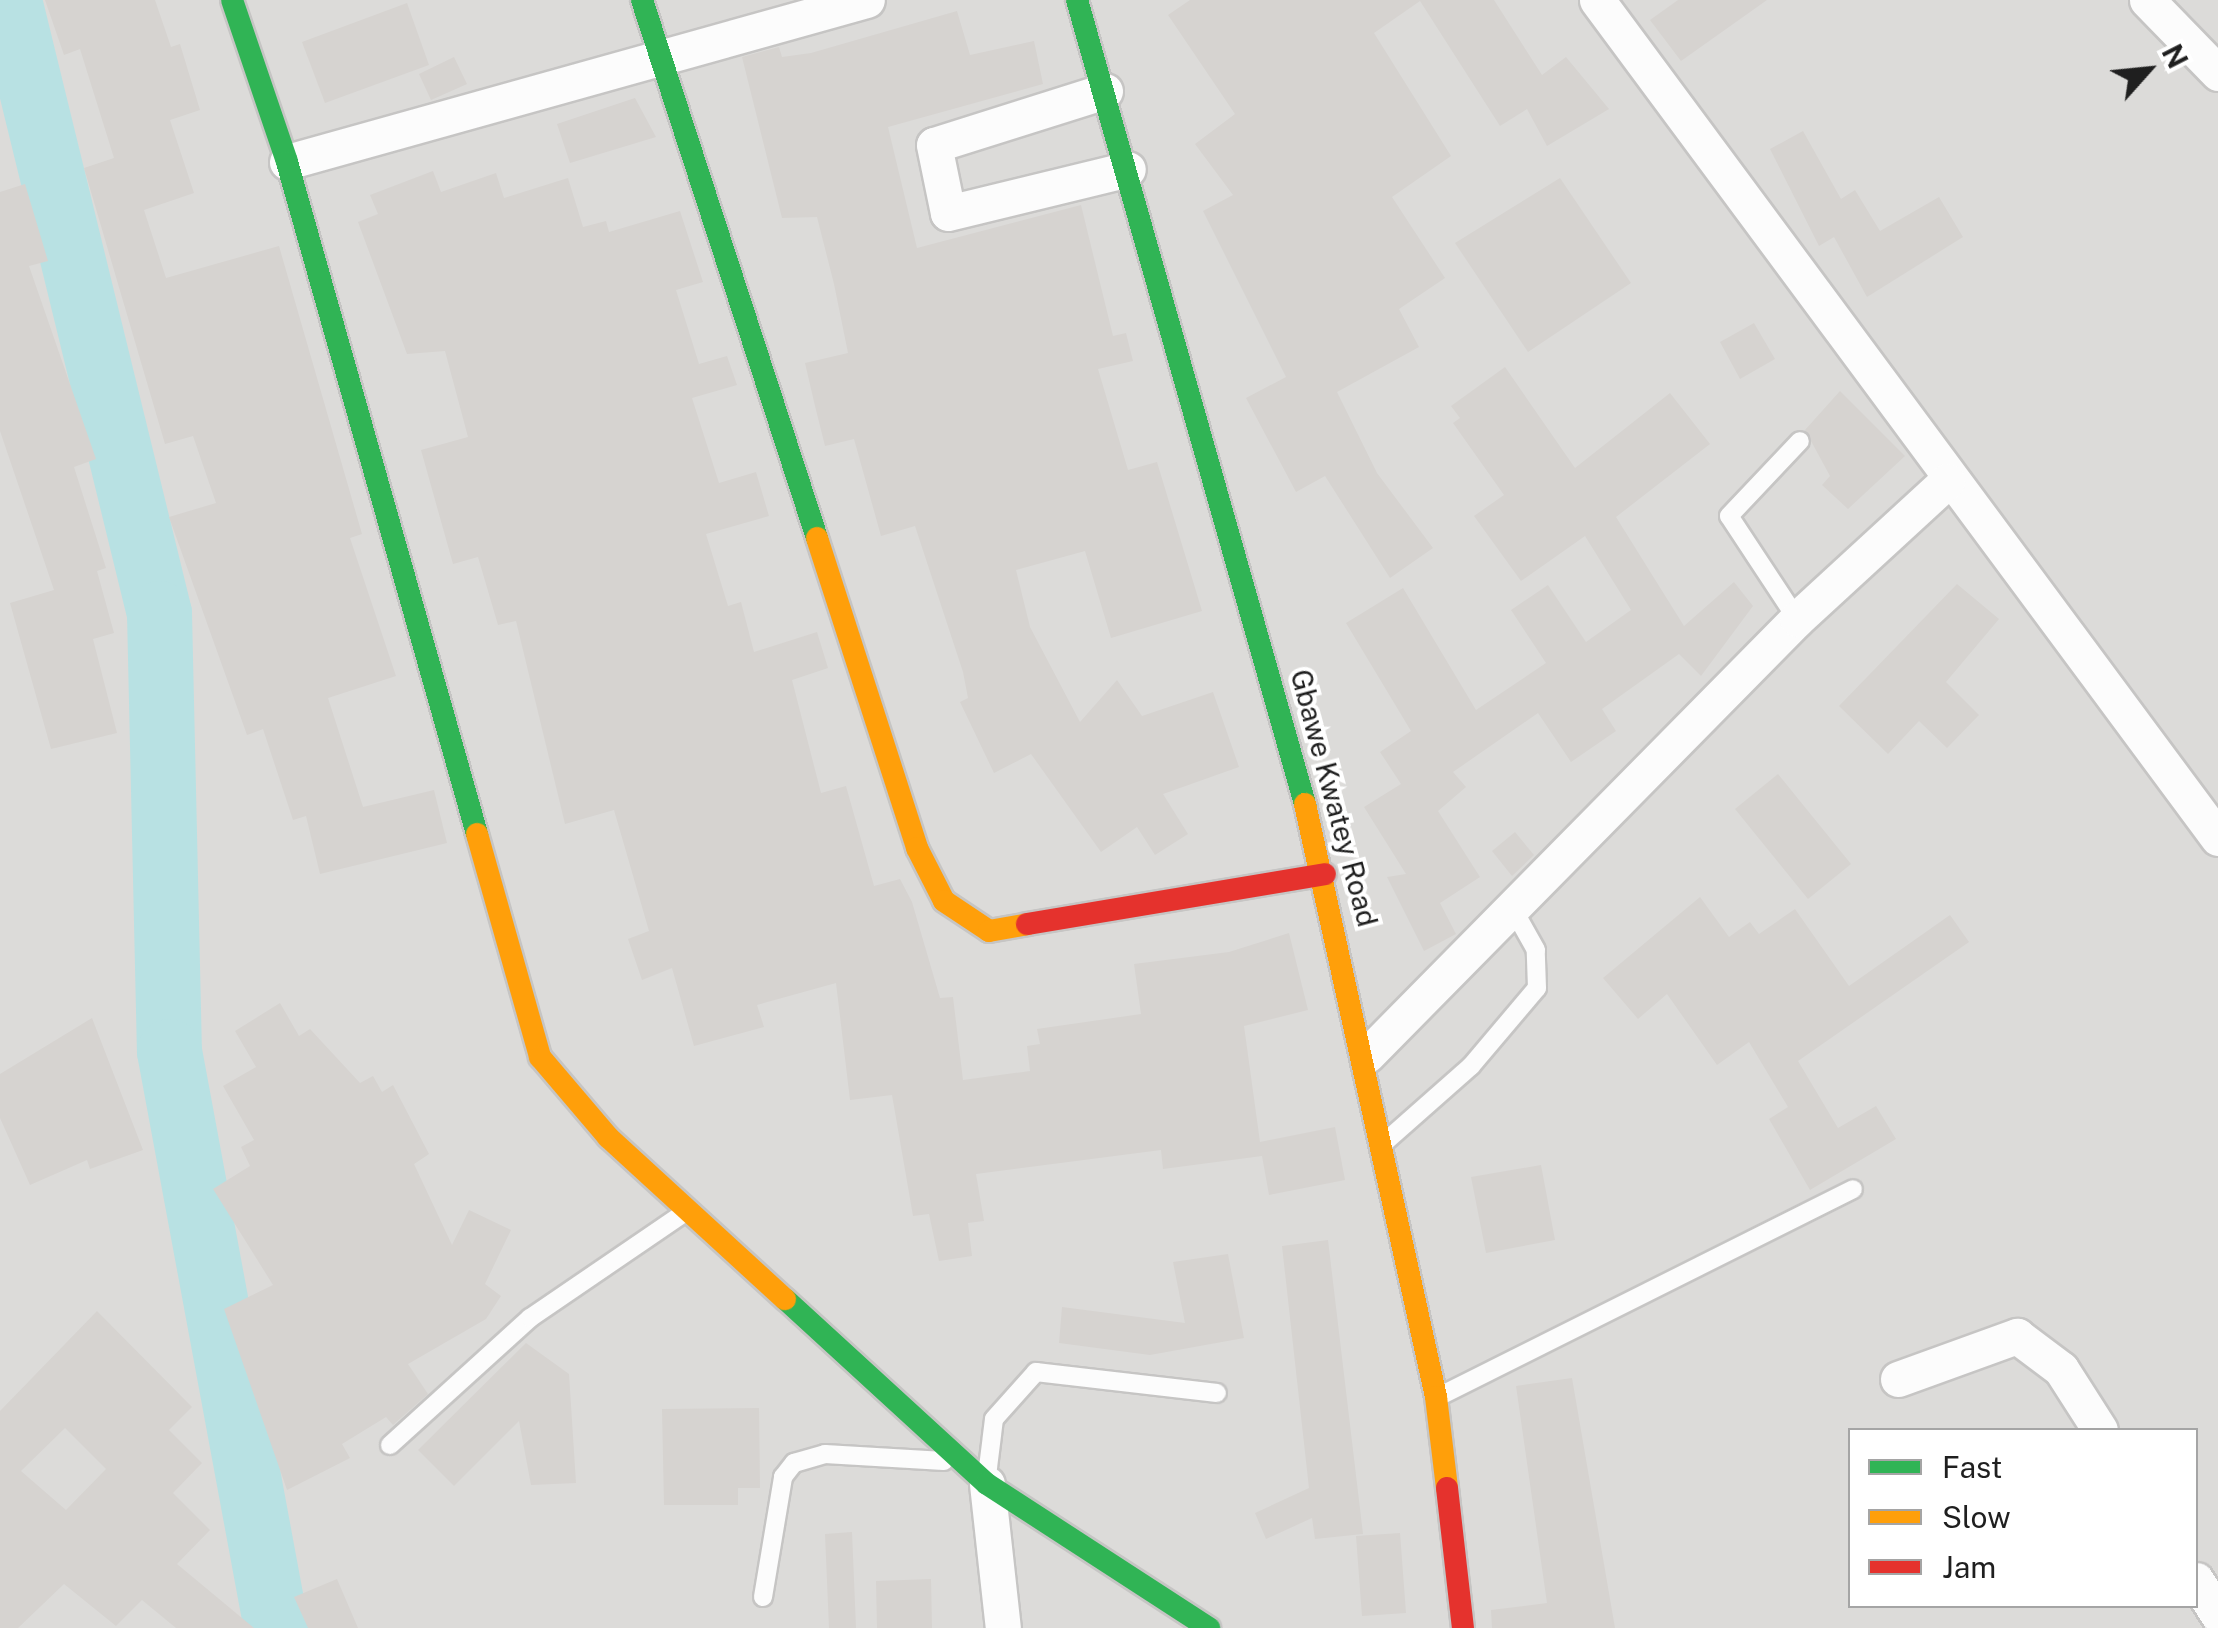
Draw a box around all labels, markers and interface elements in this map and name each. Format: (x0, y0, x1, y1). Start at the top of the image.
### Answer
north arrow (2098, 20, 2198, 120)
text: N (2156, 39, 2195, 73)
street label: Gbawe Kwatey Road (1283, 666, 1385, 930)
legend (1848, 1428, 2198, 1608)
text: Fast (1942, 1449, 2002, 1485)
text: Slow (1942, 1499, 2011, 1535)
text: Jam (1942, 1549, 1996, 1585)

